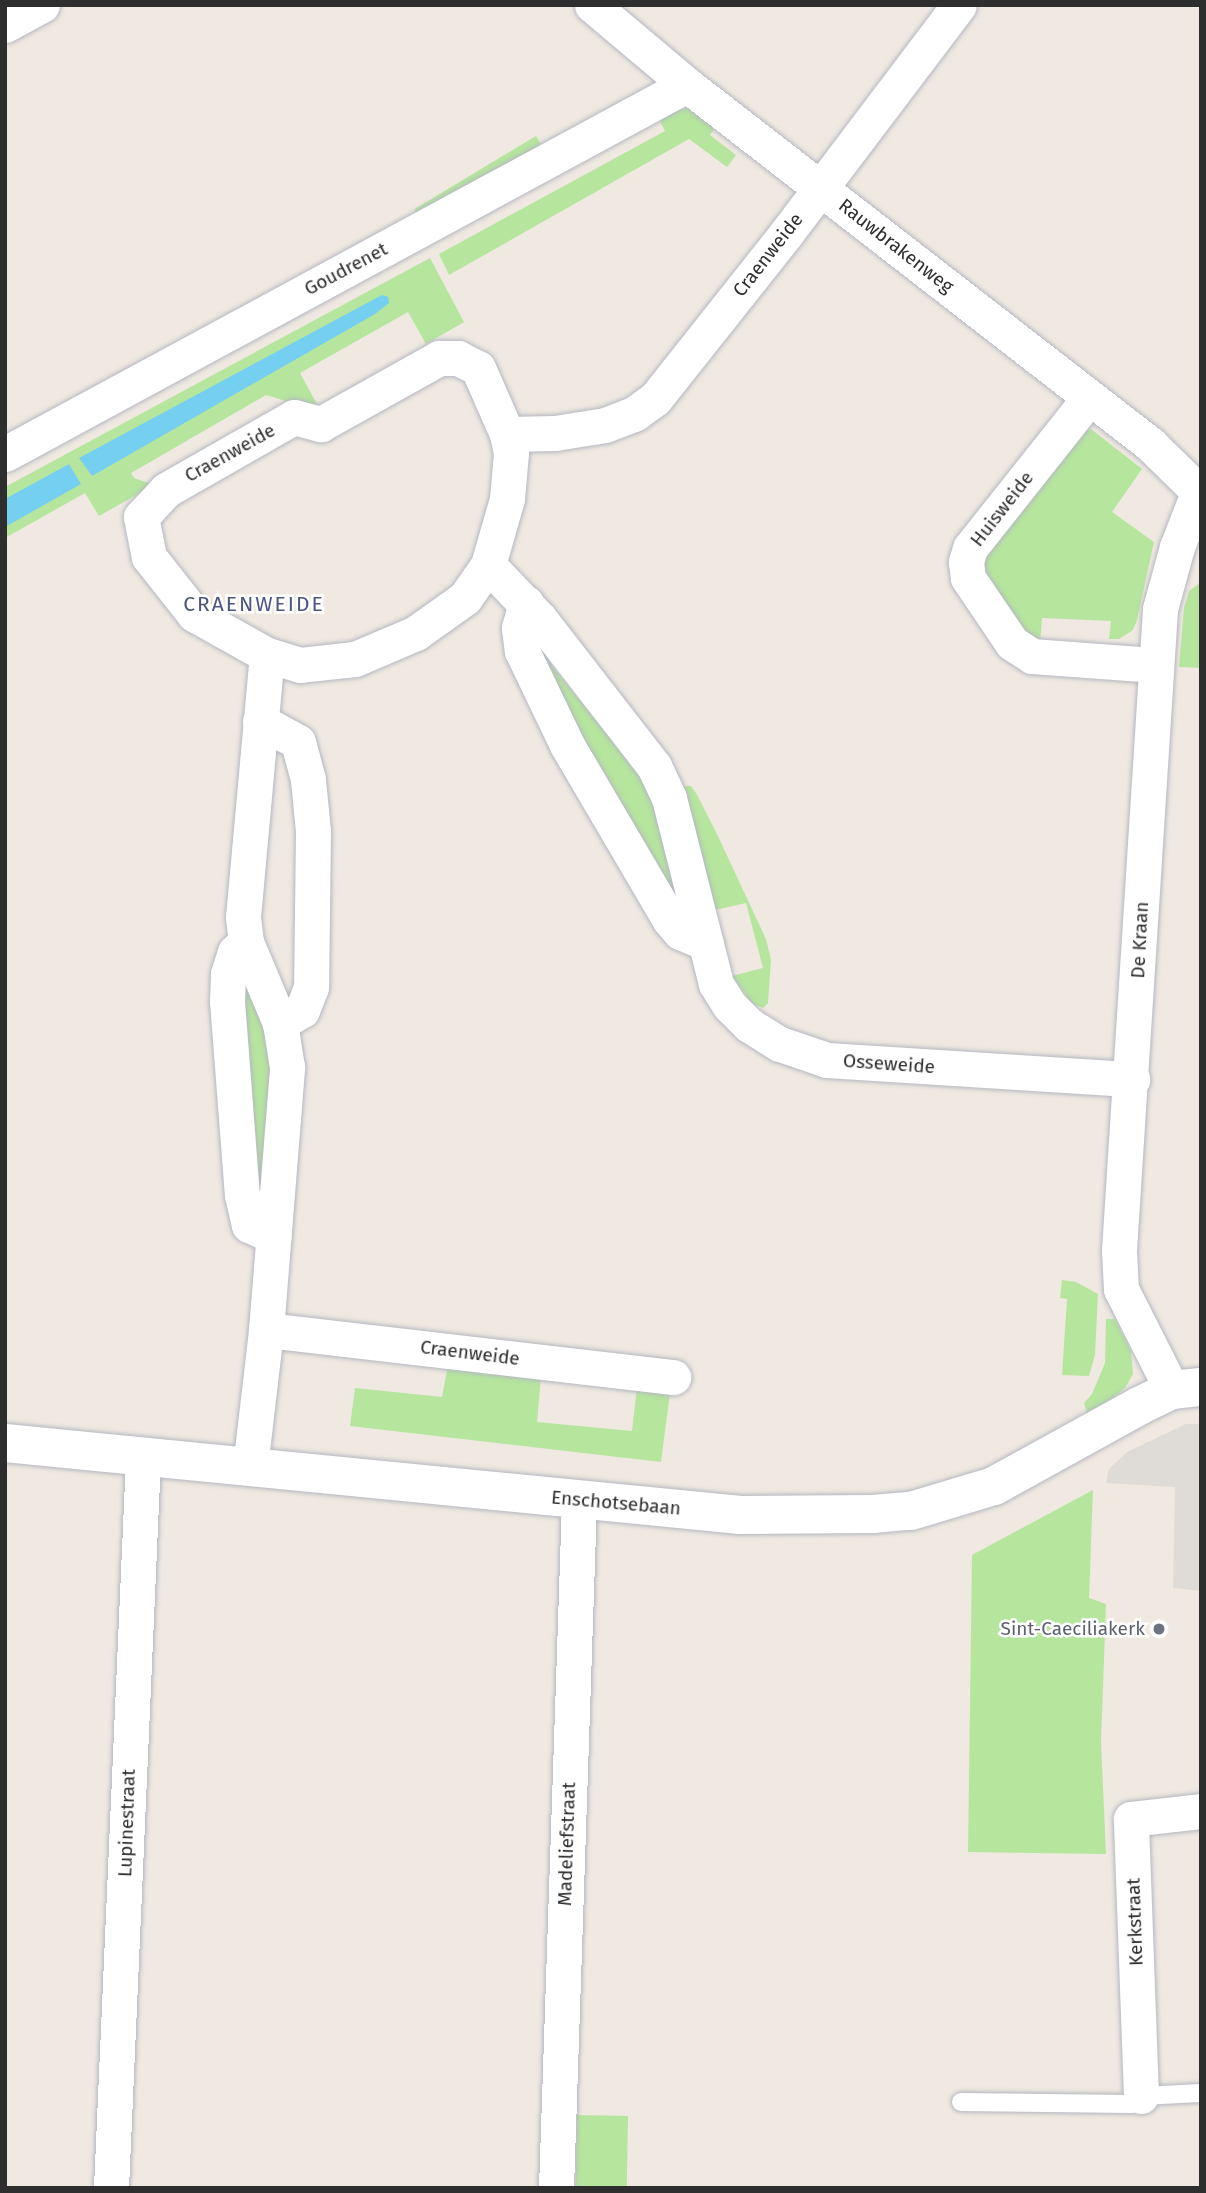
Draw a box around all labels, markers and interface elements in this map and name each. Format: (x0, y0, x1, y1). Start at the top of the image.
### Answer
street label: Rauwbrakenweg (834, 194, 958, 298)
street label: Craenweide (728, 209, 808, 301)
street label: Goudrenet (300, 238, 392, 300)
street label: Craenweide (181, 419, 279, 487)
street label: Huisweide (966, 467, 1038, 551)
district label: CRAENWEIDE (184, 591, 324, 617)
street label: De Kraan (1127, 901, 1153, 979)
street label: Osseweide (842, 1049, 936, 1079)
street label: Craenweide (419, 1336, 521, 1370)
street label: Enschotsebaan (550, 1486, 682, 1520)
place label: Sint-Caeciliakerk (1001, 1618, 1145, 1640)
marker: Sint-Caeciliakerk (1151, 1621, 1167, 1637)
street label: Lupinestraat (114, 1769, 140, 1877)
street label: Madeliefstraat (553, 1782, 581, 1906)
street label: Kerkstraat (1122, 1878, 1148, 1966)

